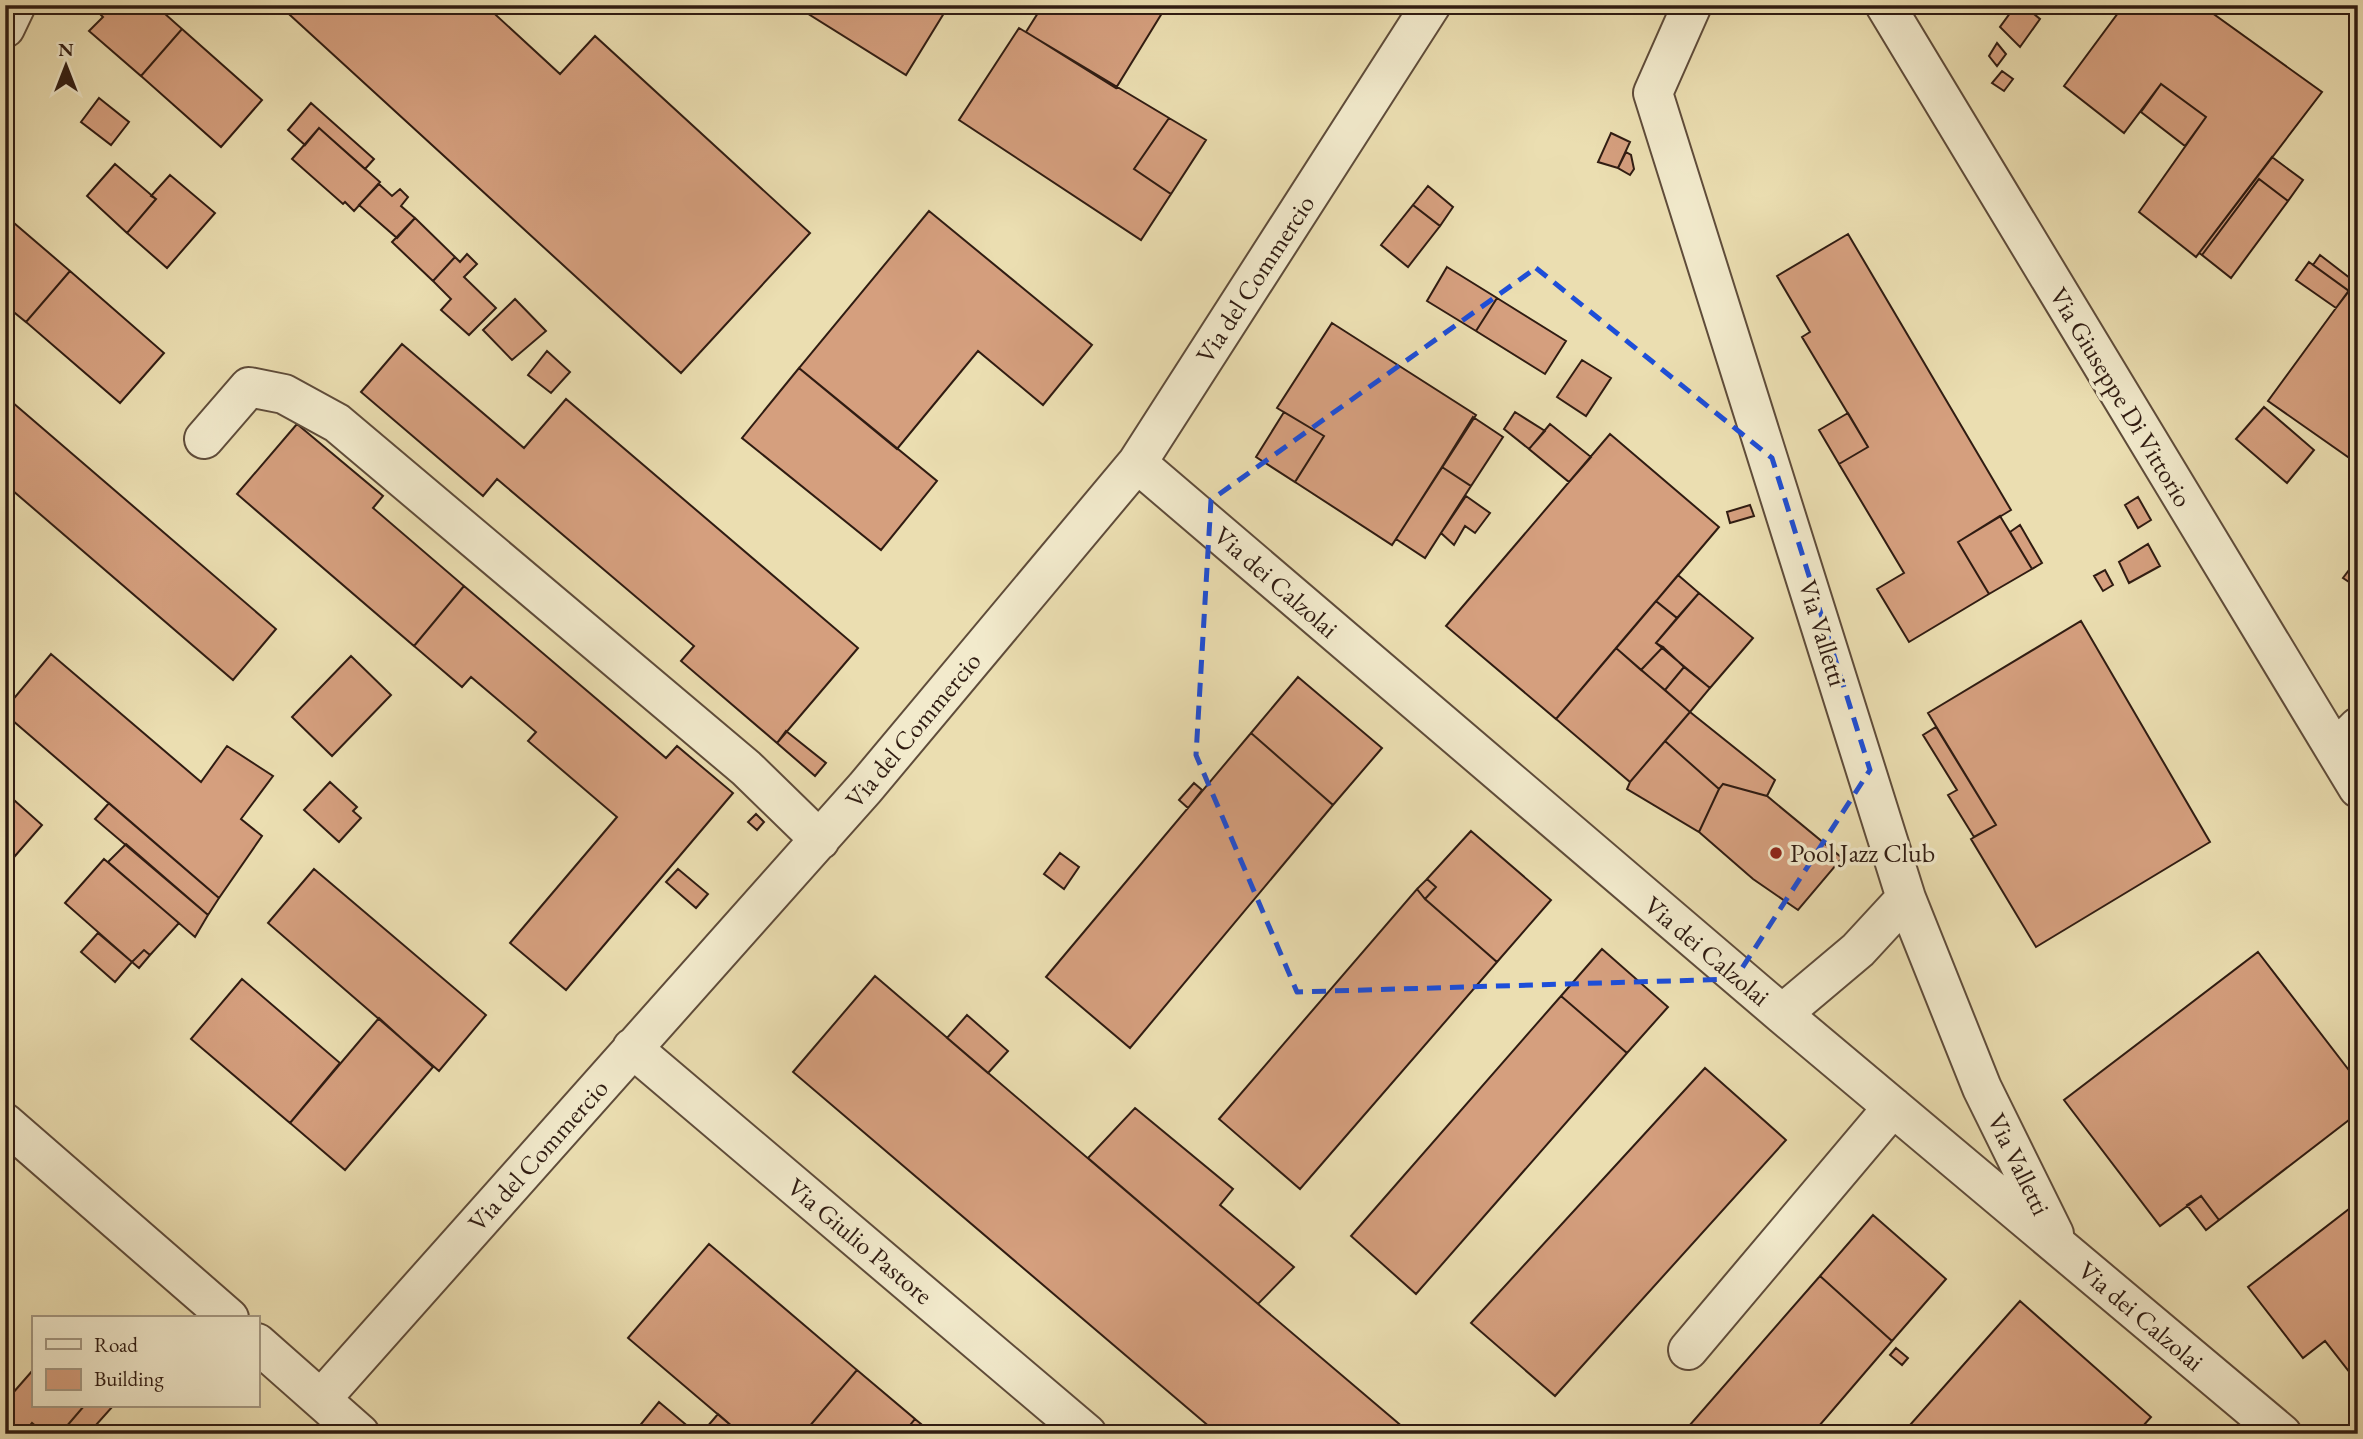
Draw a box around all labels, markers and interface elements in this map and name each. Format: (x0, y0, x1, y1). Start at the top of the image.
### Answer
north arrow (32, 32, 102, 102)
text: N (58, 37, 74, 62)
street label: Via del Commercio (1188, 188, 1322, 370)
street label: Via Giuseppe Di Vittorio (2042, 281, 2200, 513)
street label: Via dei Calzolai (1207, 519, 1345, 645)
street label: Via Valletti (1791, 576, 1855, 690)
street label: Via del Commercio (838, 645, 988, 815)
place label: Pool Jazz Club (1790, 836, 1935, 870)
marker: Pool Jazz Club (1768, 845, 1784, 861)
street label: Via dei Calzolai (1637, 888, 1777, 1014)
street label: Via del Commercio (460, 1072, 616, 1238)
street label: Via Valletti (1980, 1107, 2058, 1221)
street label: Via Giulio Pastore (780, 1170, 940, 1312)
street label: Via dei Calzolai (2071, 1253, 2211, 1379)
legend (32, 1316, 259, 1408)
text: Road (94, 1331, 138, 1358)
text: Building (94, 1365, 164, 1392)

